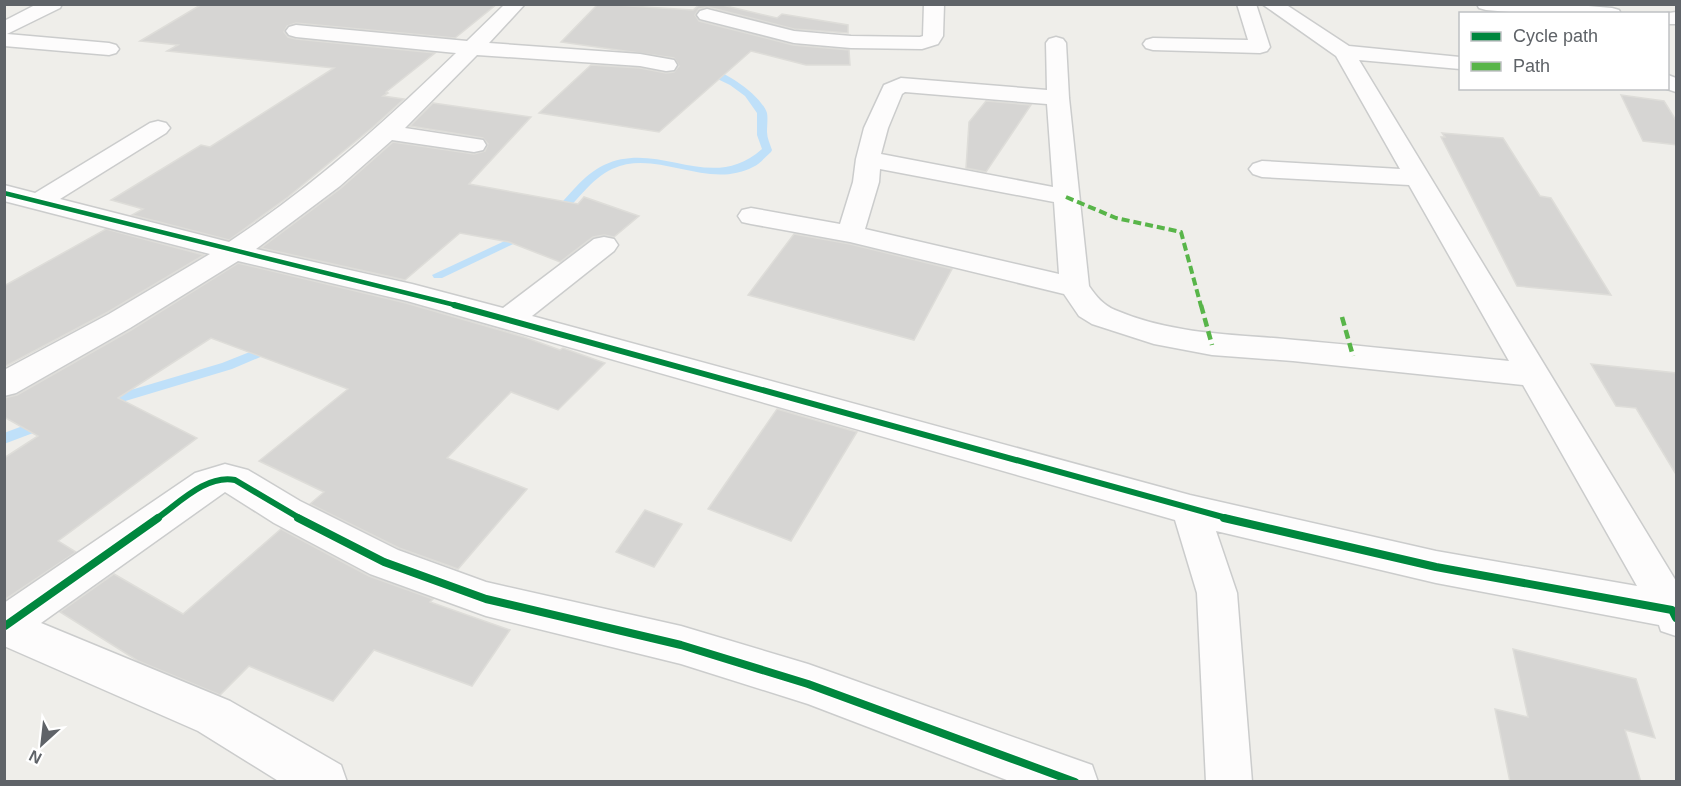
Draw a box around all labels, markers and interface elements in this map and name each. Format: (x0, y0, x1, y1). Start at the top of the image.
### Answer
legend (1459, 12, 1669, 90)
text: Cycle path (1513, 26, 1598, 46)
text: Path (1513, 56, 1550, 76)
north arrow (12, 714, 72, 774)
text: N (26, 747, 44, 767)

